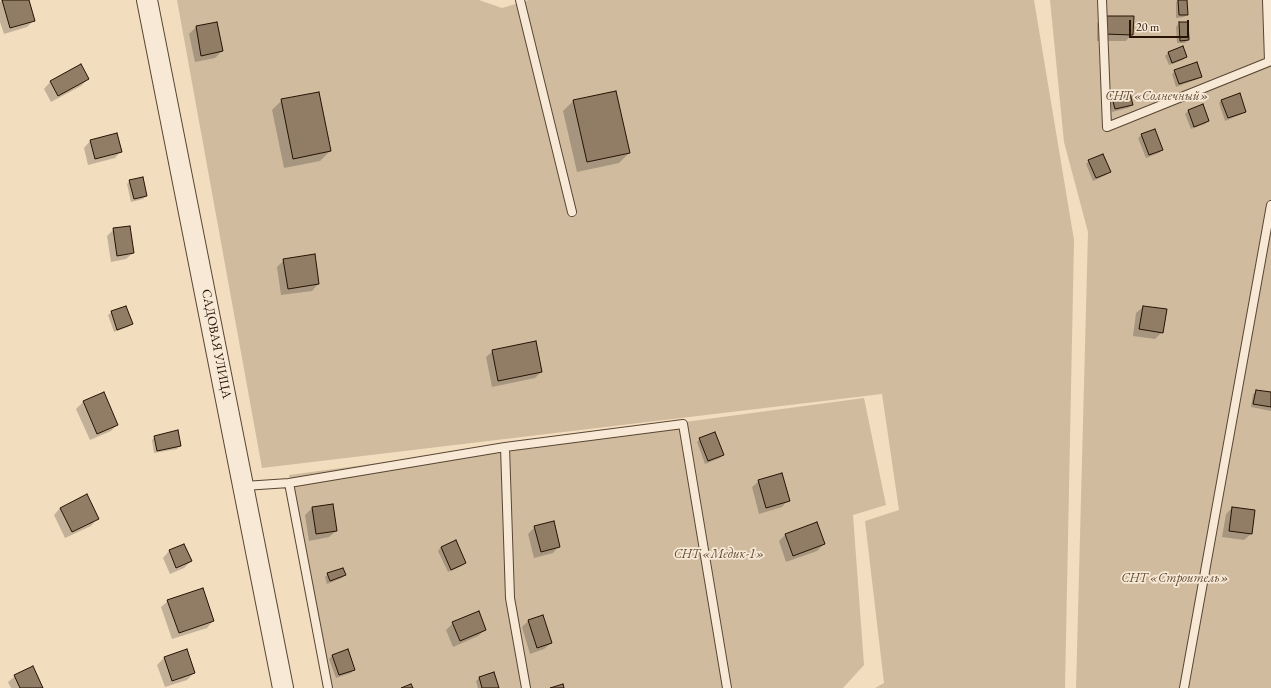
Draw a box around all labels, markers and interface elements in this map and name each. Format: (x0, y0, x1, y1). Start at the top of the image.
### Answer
scale bar (1131, 12, 1191, 38)
text: 20 m (1136, 19, 1159, 35)
park label: СНТ «Солнечный» (1105, 88, 1209, 104)
street label: САДОВАЯ УЛИЦА (198, 288, 234, 400)
park label: СНТ «Медик-1» (674, 546, 764, 562)
park label: СНТ «Строитель» (1121, 570, 1229, 586)

